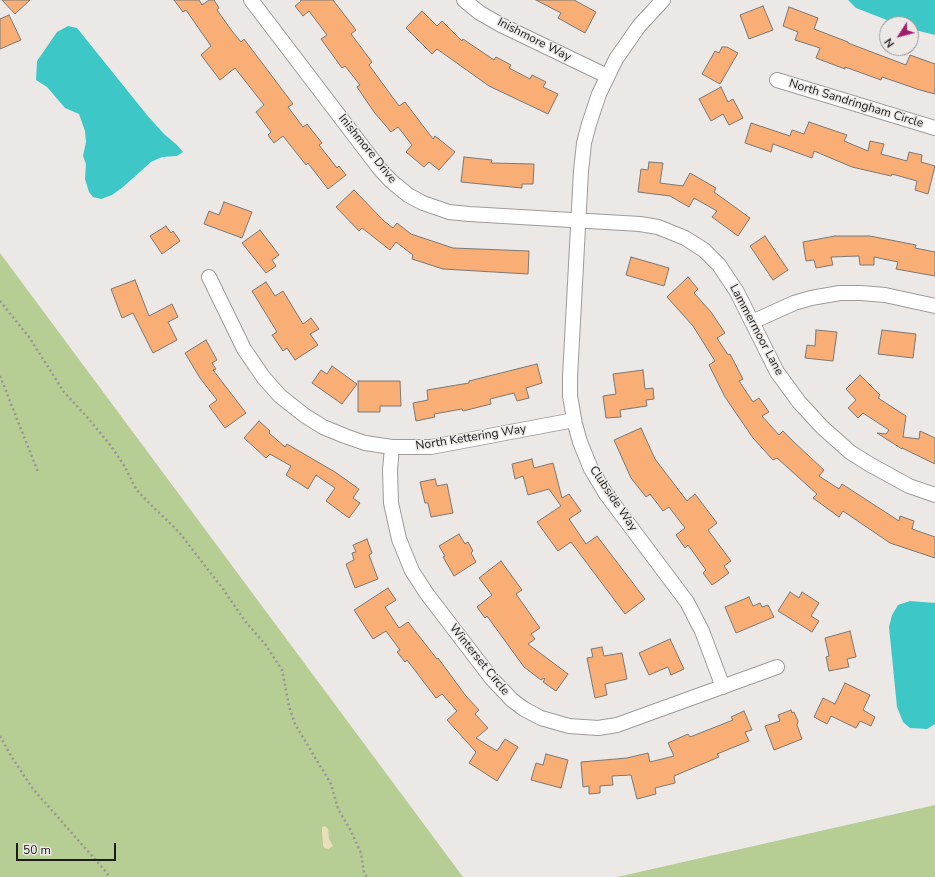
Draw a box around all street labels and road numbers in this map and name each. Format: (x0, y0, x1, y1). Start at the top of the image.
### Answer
street label: Inishmore Way (495, 15, 573, 65)
street label: North Sandringham Circle (787, 77, 925, 131)
street label: Inishmore Drive (335, 112, 399, 186)
street label: Lammermoor Lane (726, 282, 786, 378)
street label: North Kettering Way (415, 422, 527, 454)
street label: Clubside Way (586, 464, 640, 534)
street label: Winterset Circle (446, 621, 512, 699)

